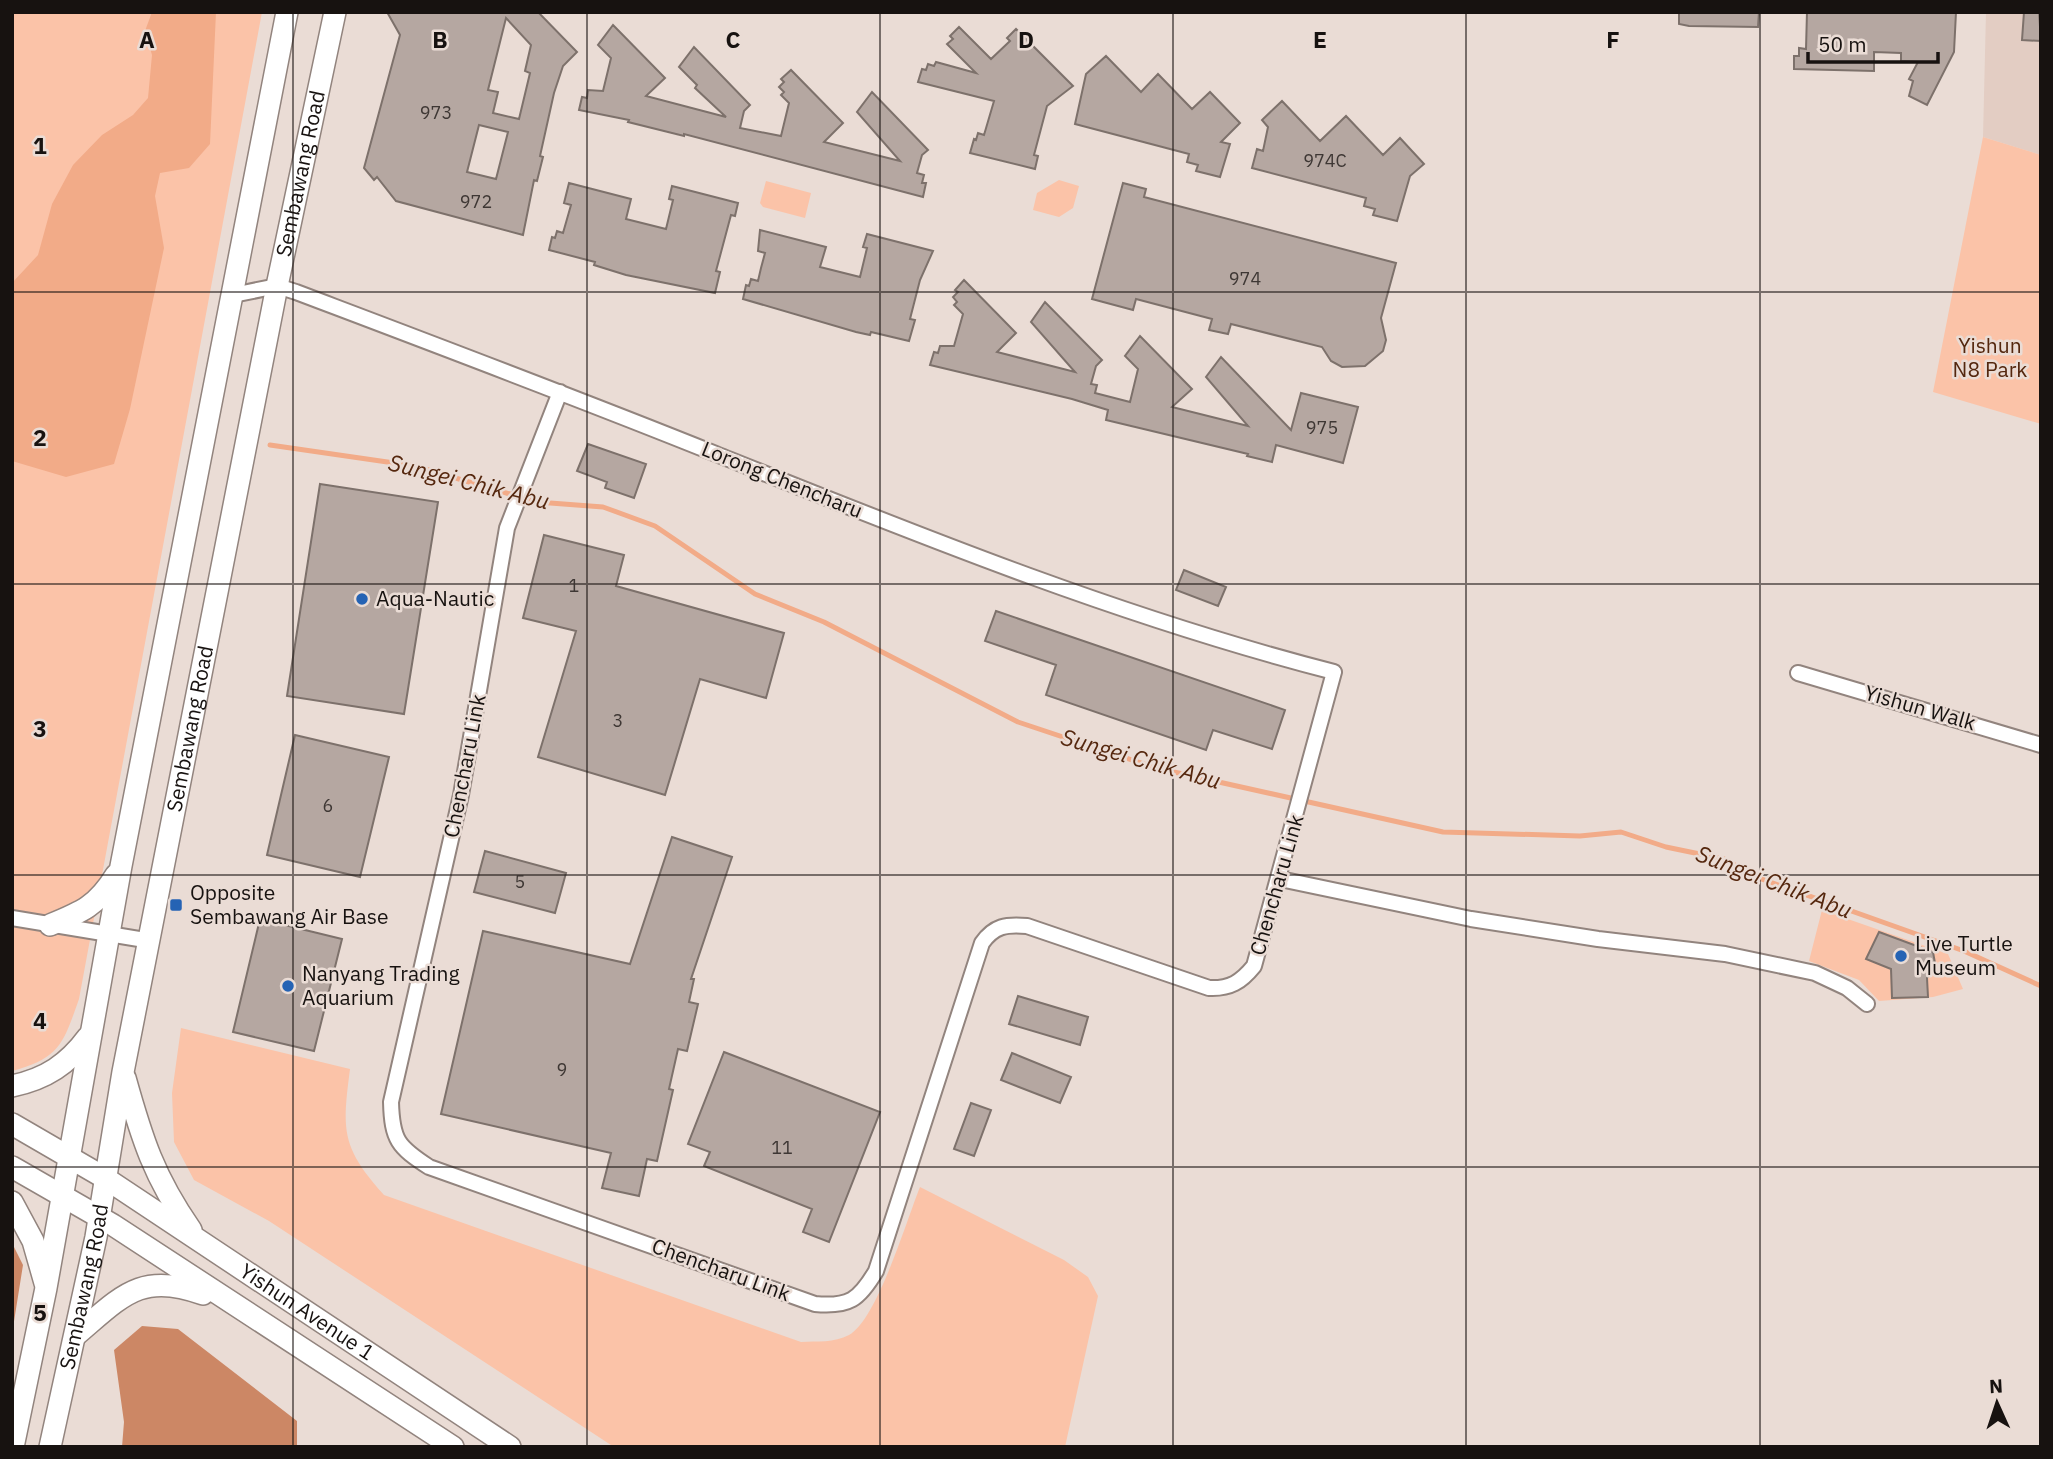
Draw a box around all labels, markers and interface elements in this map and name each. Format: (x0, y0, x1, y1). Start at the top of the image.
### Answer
scale bar (1808, 21, 1938, 65)
text: A (139, 24, 155, 54)
text: B (432, 24, 448, 54)
text: C (726, 24, 741, 54)
text: D (1018, 24, 1034, 54)
text: E (1313, 24, 1327, 54)
text: F (1606, 24, 1620, 54)
text: 50 m (1818, 30, 1867, 58)
street label: Sembawang Road (269, 88, 331, 259)
house number: 973 (420, 101, 452, 124)
text: 1 (33, 130, 47, 160)
house number: 974C (1303, 149, 1347, 172)
house number: 972 (460, 190, 492, 213)
house number: 974 (1229, 267, 1261, 290)
park label: Yishun N8 Park (1953, 331, 2027, 383)
house number: 975 (1306, 416, 1338, 439)
text: 2 (33, 422, 47, 452)
street label: Lorong Chencharu (698, 434, 867, 524)
water label: Sungei Chik Abu (386, 447, 553, 516)
house number: 1 (569, 574, 579, 597)
place label: Aqua-Nautic (376, 584, 494, 612)
marker: Aqua-Nautic (354, 591, 370, 607)
street label: Sembawang Road (159, 643, 219, 814)
street label: Yishun Walk (1861, 678, 1979, 736)
street label: Chencharu Link (436, 692, 492, 840)
house number: 3 (613, 709, 623, 732)
text: 3 (33, 713, 47, 743)
water label: Sungei Chik Abu (1058, 721, 1225, 795)
house number: 6 (323, 794, 333, 817)
street label: Chencharu Link (1243, 811, 1310, 959)
water label: Sungei Chik Abu (1692, 838, 1857, 925)
house number: 5 (515, 870, 525, 893)
place label: Opposite Sembawang Air Base (190, 878, 389, 930)
marker: Opposite Sembawang Air Base (168, 897, 184, 913)
place label: Live Turtle Museum (1915, 929, 2013, 981)
marker: Live Turtle Museum (1893, 948, 1909, 964)
place label: Nanyang Trading Aquarium (302, 959, 460, 1011)
marker: Nanyang Trading Aquarium (280, 978, 296, 994)
text: 4 (33, 1005, 47, 1035)
house number: 9 (557, 1058, 567, 1081)
house number: 11 (771, 1136, 793, 1159)
street label: Sembawang Road (52, 1202, 114, 1372)
street label: Chencharu Link (648, 1231, 794, 1307)
street label: Yishun Avenue 1 (235, 1256, 380, 1366)
text: 5 (33, 1297, 47, 1327)
north arrow (1962, 1368, 2032, 1438)
text: N (1989, 1374, 2004, 1398)

